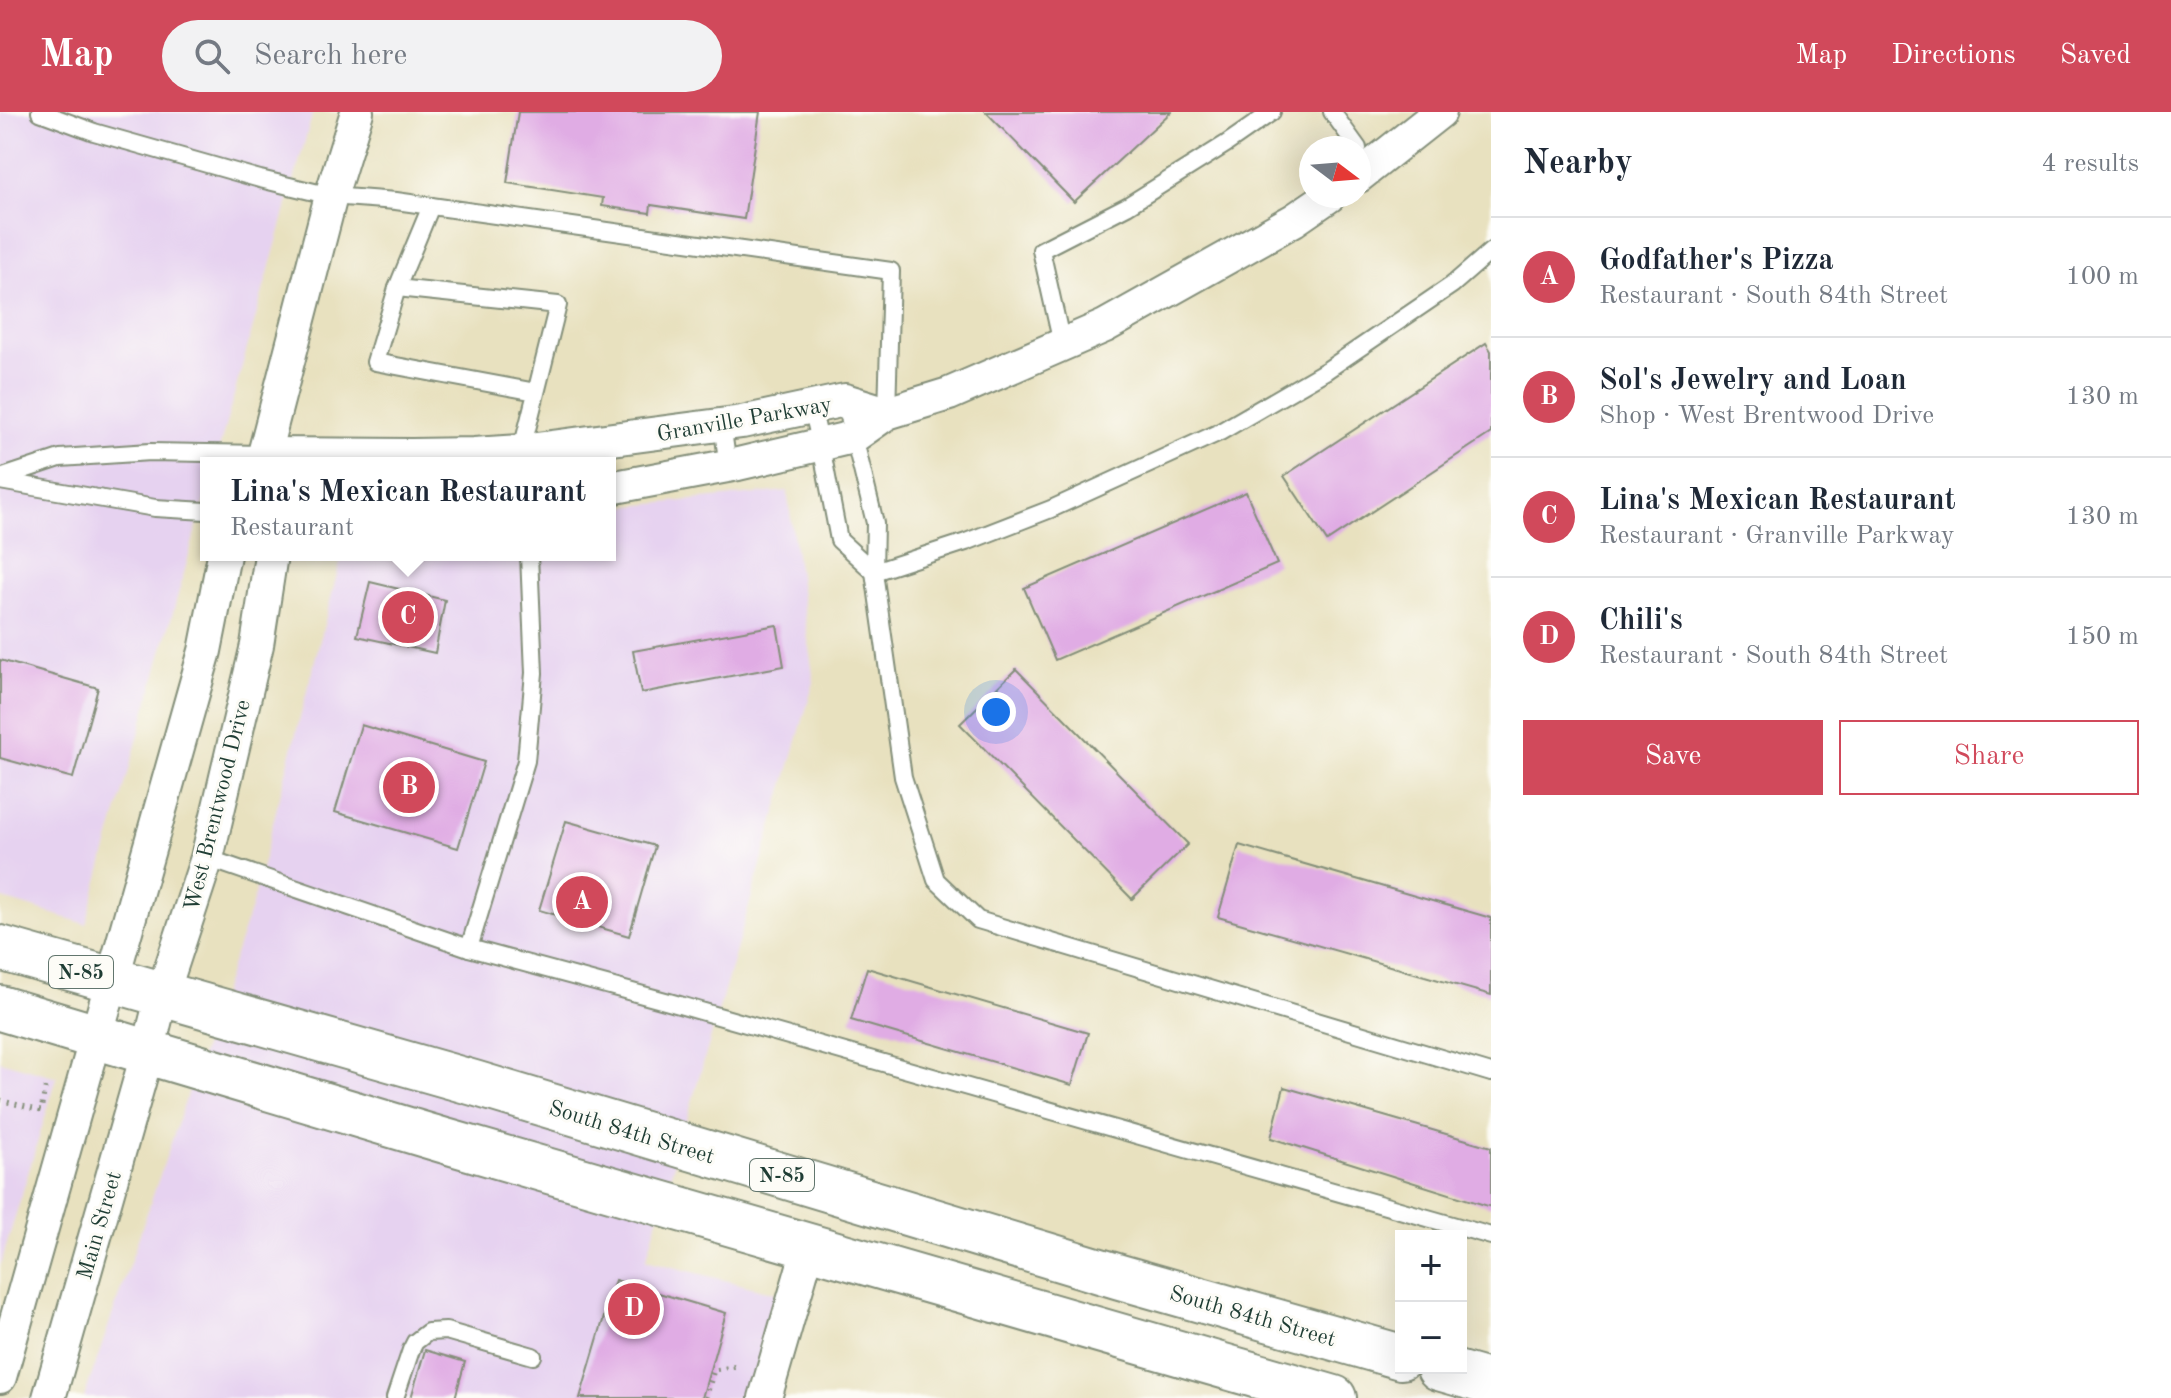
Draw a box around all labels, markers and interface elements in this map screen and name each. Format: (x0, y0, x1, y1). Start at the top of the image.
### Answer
search box (162, 20, 722, 92)
icon: search (190, 34, 234, 78)
text: Map (40, 37, 114, 75)
text: Search here (254, 41, 407, 71)
text: Map (1795, 42, 1847, 70)
text: Directions (1891, 42, 2016, 70)
text: Saved (2060, 42, 2131, 70)
north arrow (1299, 136, 1371, 208)
text: Nearby (1523, 147, 1633, 181)
text: 4 results (2041, 151, 2139, 177)
text: Godfather's Pizza (1599, 246, 1834, 276)
text: A (1539, 264, 1559, 290)
text: 100 m (2066, 264, 2139, 290)
text: Restaurant · South 84th Street (1599, 283, 1948, 309)
text: Sol's Jewelry and Loan (1599, 366, 1907, 396)
text: B (1540, 384, 1558, 410)
text: 130 m (2066, 384, 2139, 410)
street label: Granville Parkway (655, 394, 834, 446)
text: Shop · West Brentwood Drive (1599, 403, 1934, 429)
popup (200, 457, 616, 561)
text: Lina's Mexican Restaurant (230, 478, 586, 508)
text: Lina's Mexican Restaurant (1599, 486, 1956, 516)
text: C (1540, 504, 1558, 530)
text: 130 m (2066, 504, 2139, 530)
text: Restaurant (230, 515, 354, 541)
text: Restaurant · Granville Parkway (1599, 523, 1955, 549)
pin: C (382, 587, 434, 647)
text: Chili's (1599, 606, 1683, 636)
text: D (1539, 624, 1559, 650)
text: 150 m (2066, 624, 2139, 650)
text: Restaurant · South 84th Street (1599, 643, 1948, 669)
your location (976, 692, 1016, 732)
street label: West Brentwood Drive (181, 697, 255, 913)
button: Save (1523, 720, 1823, 795)
button: Share (1839, 720, 2139, 795)
pin: B (383, 757, 435, 817)
pin: A (556, 872, 608, 932)
road number: N-85 (49, 956, 113, 988)
street label: South 84th Street (546, 1097, 717, 1169)
road number: N-85 (750, 1159, 814, 1191)
street label: Main Street (74, 1169, 126, 1282)
map controls (1395, 1230, 1467, 1374)
button: + (1395, 1230, 1467, 1302)
pin: D (608, 1279, 660, 1339)
street label: South 84th Street (1167, 1283, 1338, 1351)
button: − (1395, 1302, 1467, 1374)

